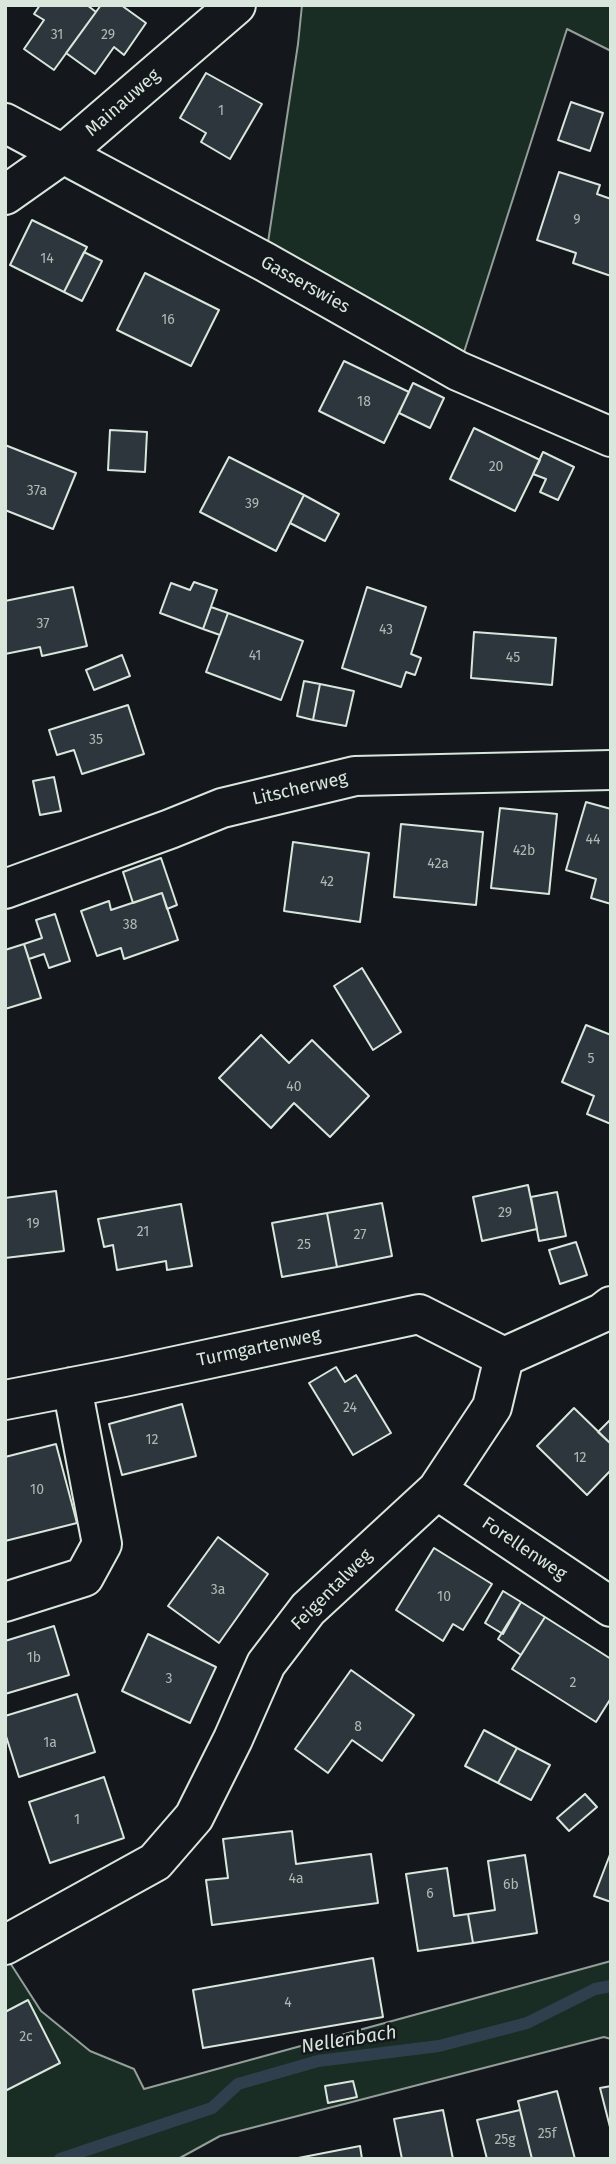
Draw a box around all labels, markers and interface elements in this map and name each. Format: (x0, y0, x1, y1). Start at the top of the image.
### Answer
house number: 31 (51, 27, 63, 43)
house number: 29 (101, 27, 115, 43)
street label: Mainauweg (81, 65, 165, 141)
house number: 1 (218, 103, 224, 119)
house number: 9 (573, 212, 581, 228)
house number: 14 (40, 251, 54, 267)
street label: Gasserswies (257, 252, 353, 318)
house number: 16 (161, 312, 175, 328)
house number: 18 (357, 394, 371, 410)
house number: 20 (489, 459, 503, 475)
house number: 37a (27, 483, 47, 499)
house number: 39 (245, 496, 259, 512)
house number: 37 (36, 616, 50, 632)
house number: 43 (379, 622, 393, 638)
house number: 41 (249, 648, 261, 664)
house number: 45 (506, 650, 520, 666)
house number: 35 (89, 732, 103, 748)
street label: Litscherweg (250, 768, 350, 810)
house number: 44 (586, 832, 600, 848)
house number: 42b (513, 843, 535, 859)
house number: 42a (427, 856, 449, 872)
house number: 42 (320, 874, 334, 890)
house number: 38 (123, 917, 137, 933)
house number: 5 (587, 1051, 595, 1067)
house number: 40 (286, 1079, 302, 1095)
house number: 29 (498, 1205, 512, 1221)
house number: 19 (26, 1216, 40, 1232)
house number: 21 (137, 1224, 149, 1240)
house number: 27 (353, 1227, 367, 1243)
house number: 25 (297, 1237, 311, 1253)
street label: Turmgartenweg (195, 1324, 323, 1372)
house number: 24 (343, 1400, 357, 1416)
house number: 12 (146, 1432, 158, 1448)
house number: 12 (574, 1450, 586, 1466)
house number: 10 (30, 1482, 44, 1498)
street label: Forellenweg (477, 1513, 571, 1585)
street label: Feigentalweg (287, 1545, 377, 1635)
house number: 3a (211, 1582, 225, 1598)
house number: 10 (437, 1589, 451, 1605)
house number: 1b (27, 1650, 41, 1666)
house number: 3 (166, 1671, 172, 1687)
house number: 2 (570, 1675, 576, 1691)
house number: 8 (354, 1719, 362, 1735)
house number: 1a (43, 1735, 57, 1751)
house number: 1 (74, 1812, 80, 1828)
house number: 4a (288, 1871, 304, 1887)
house number: 6b (503, 1877, 519, 1893)
house number: 6 (426, 1886, 434, 1902)
house number: 4 (284, 1995, 292, 2011)
water label: Nellenbach (300, 2021, 398, 2059)
house number: 2c (19, 2029, 33, 2045)
house number: 25f (538, 2126, 556, 2142)
house number: 25g (494, 2132, 516, 2148)

